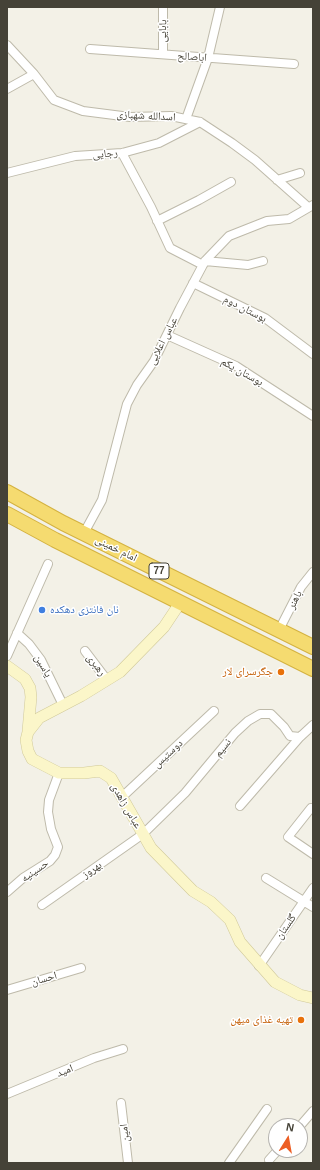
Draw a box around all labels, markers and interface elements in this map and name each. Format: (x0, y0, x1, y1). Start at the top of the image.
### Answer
street label: بابایی (156, 19, 170, 43)
street label: اباصالح (177, 49, 207, 65)
street label: اسدالله شهبازی (116, 108, 176, 124)
street label: رجایی (92, 146, 118, 162)
street label: بوستان دوم (221, 293, 269, 325)
street label: عباس اعلایی (145, 315, 181, 367)
street label: بوستان یکم (219, 355, 265, 389)
street label: امام خمینی (93, 533, 139, 565)
road number: 77 (149, 563, 169, 579)
street label: باهنر (285, 589, 305, 611)
place label: نان فانتزی دهکده (50, 603, 119, 617)
marker: نان فانتزی دهکده (37, 605, 47, 615)
street label: رهبری (83, 651, 109, 679)
street label: یاسین (31, 652, 55, 680)
place label: جگرسرای لار (222, 665, 273, 679)
marker: جگرسرای لار (276, 667, 286, 677)
street label: نسیم (212, 736, 234, 760)
street label: دوستیس (150, 737, 186, 771)
street label: عباس زاهدی (108, 781, 144, 831)
street label: حسینیه (19, 857, 51, 885)
street label: بهروز (80, 859, 104, 881)
street label: گلستان (273, 912, 299, 942)
street label: احسان (30, 969, 58, 989)
place label: تهیه غذای میهن (230, 1013, 293, 1027)
marker: تهیه غذای میهن (296, 1015, 306, 1025)
street label: امید (55, 1062, 75, 1080)
north arrow (268, 1118, 308, 1158)
text: N (285, 1121, 295, 1134)
street label: امین (117, 1123, 133, 1143)

